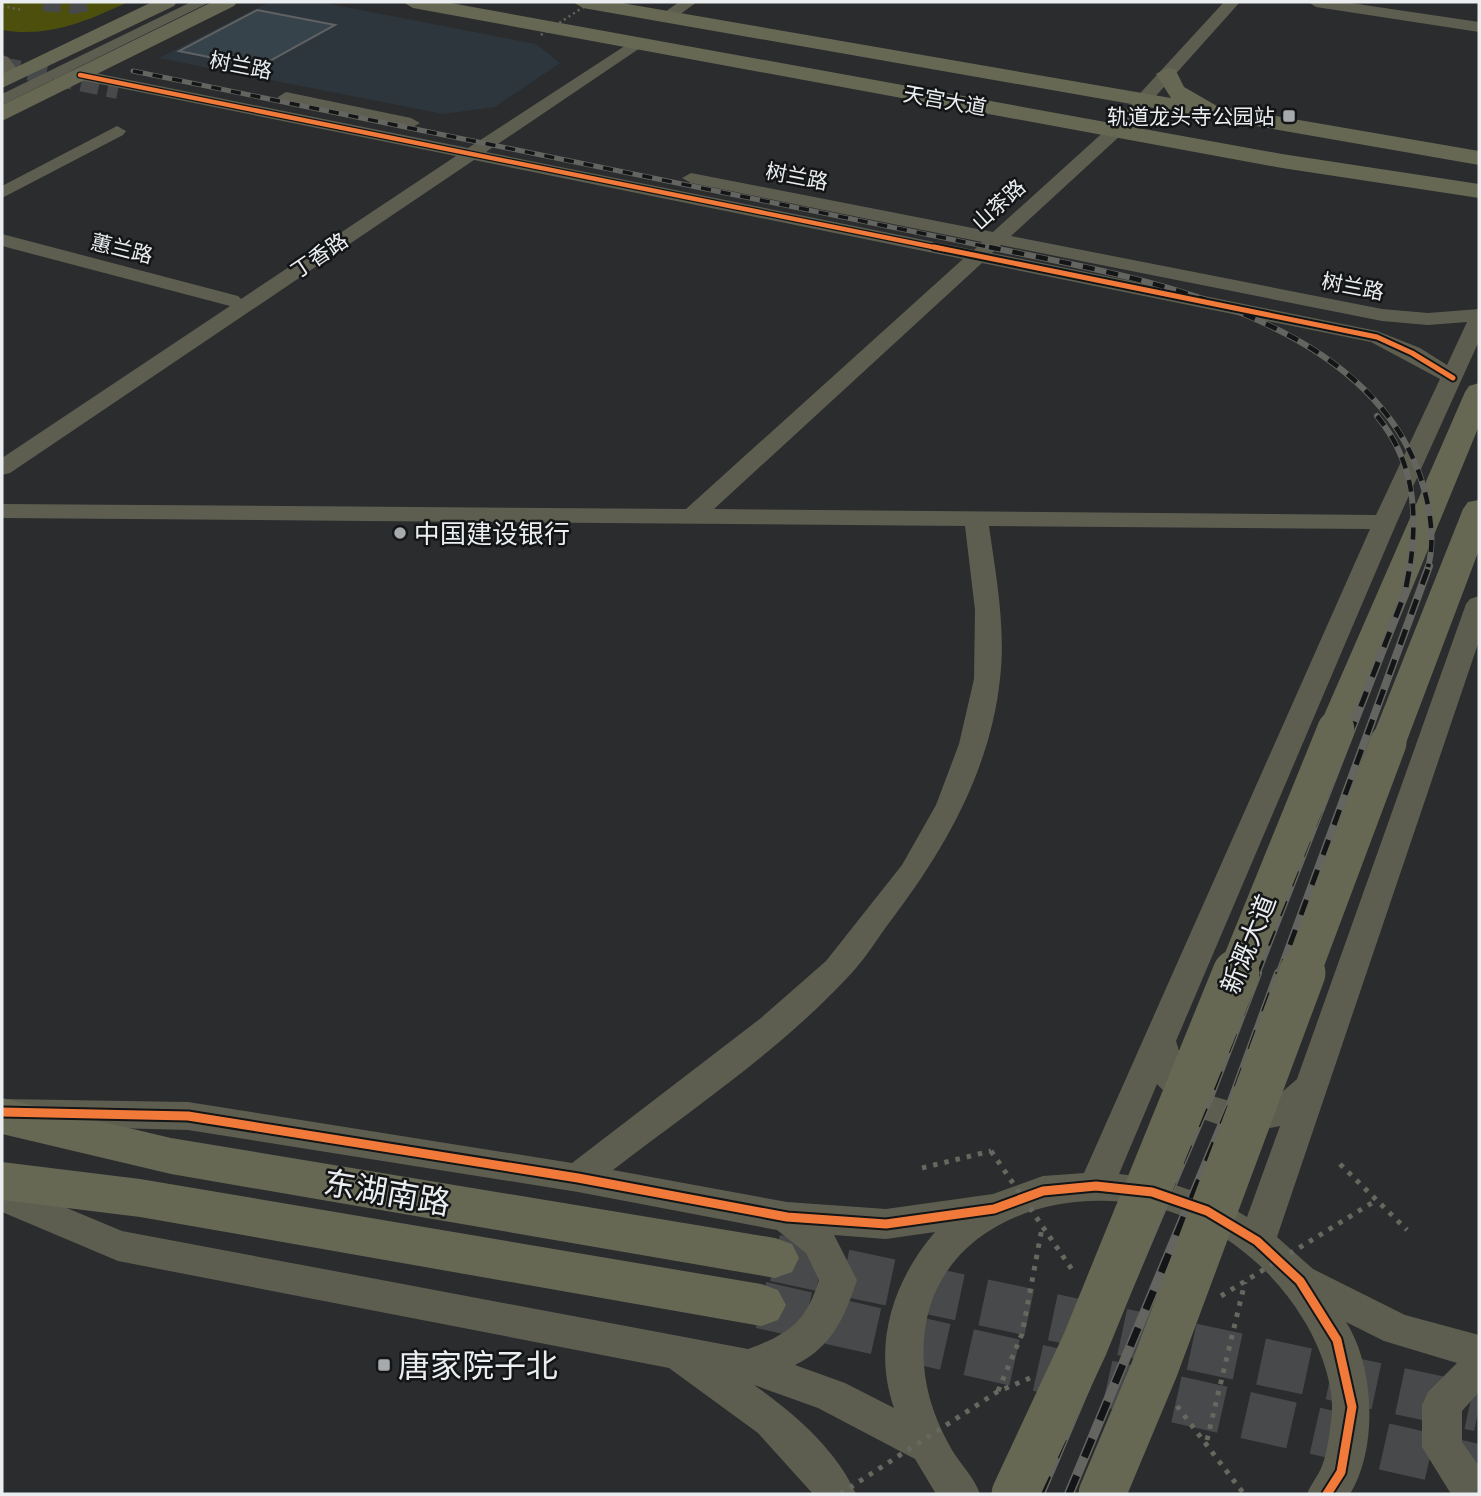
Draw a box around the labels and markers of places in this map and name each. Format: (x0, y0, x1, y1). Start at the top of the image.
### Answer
place label: 轨道龙头寺公园站 (1107, 103, 1275, 129)
marker: 轨道龙头寺公园站 (1281, 108, 1297, 124)
place label: 中国建设银行 (414, 517, 570, 550)
marker: 中国建设银行 (392, 525, 408, 541)
place label: 唐家院子北 (398, 1345, 558, 1385)
marker: 唐家院子北 (376, 1357, 392, 1373)

